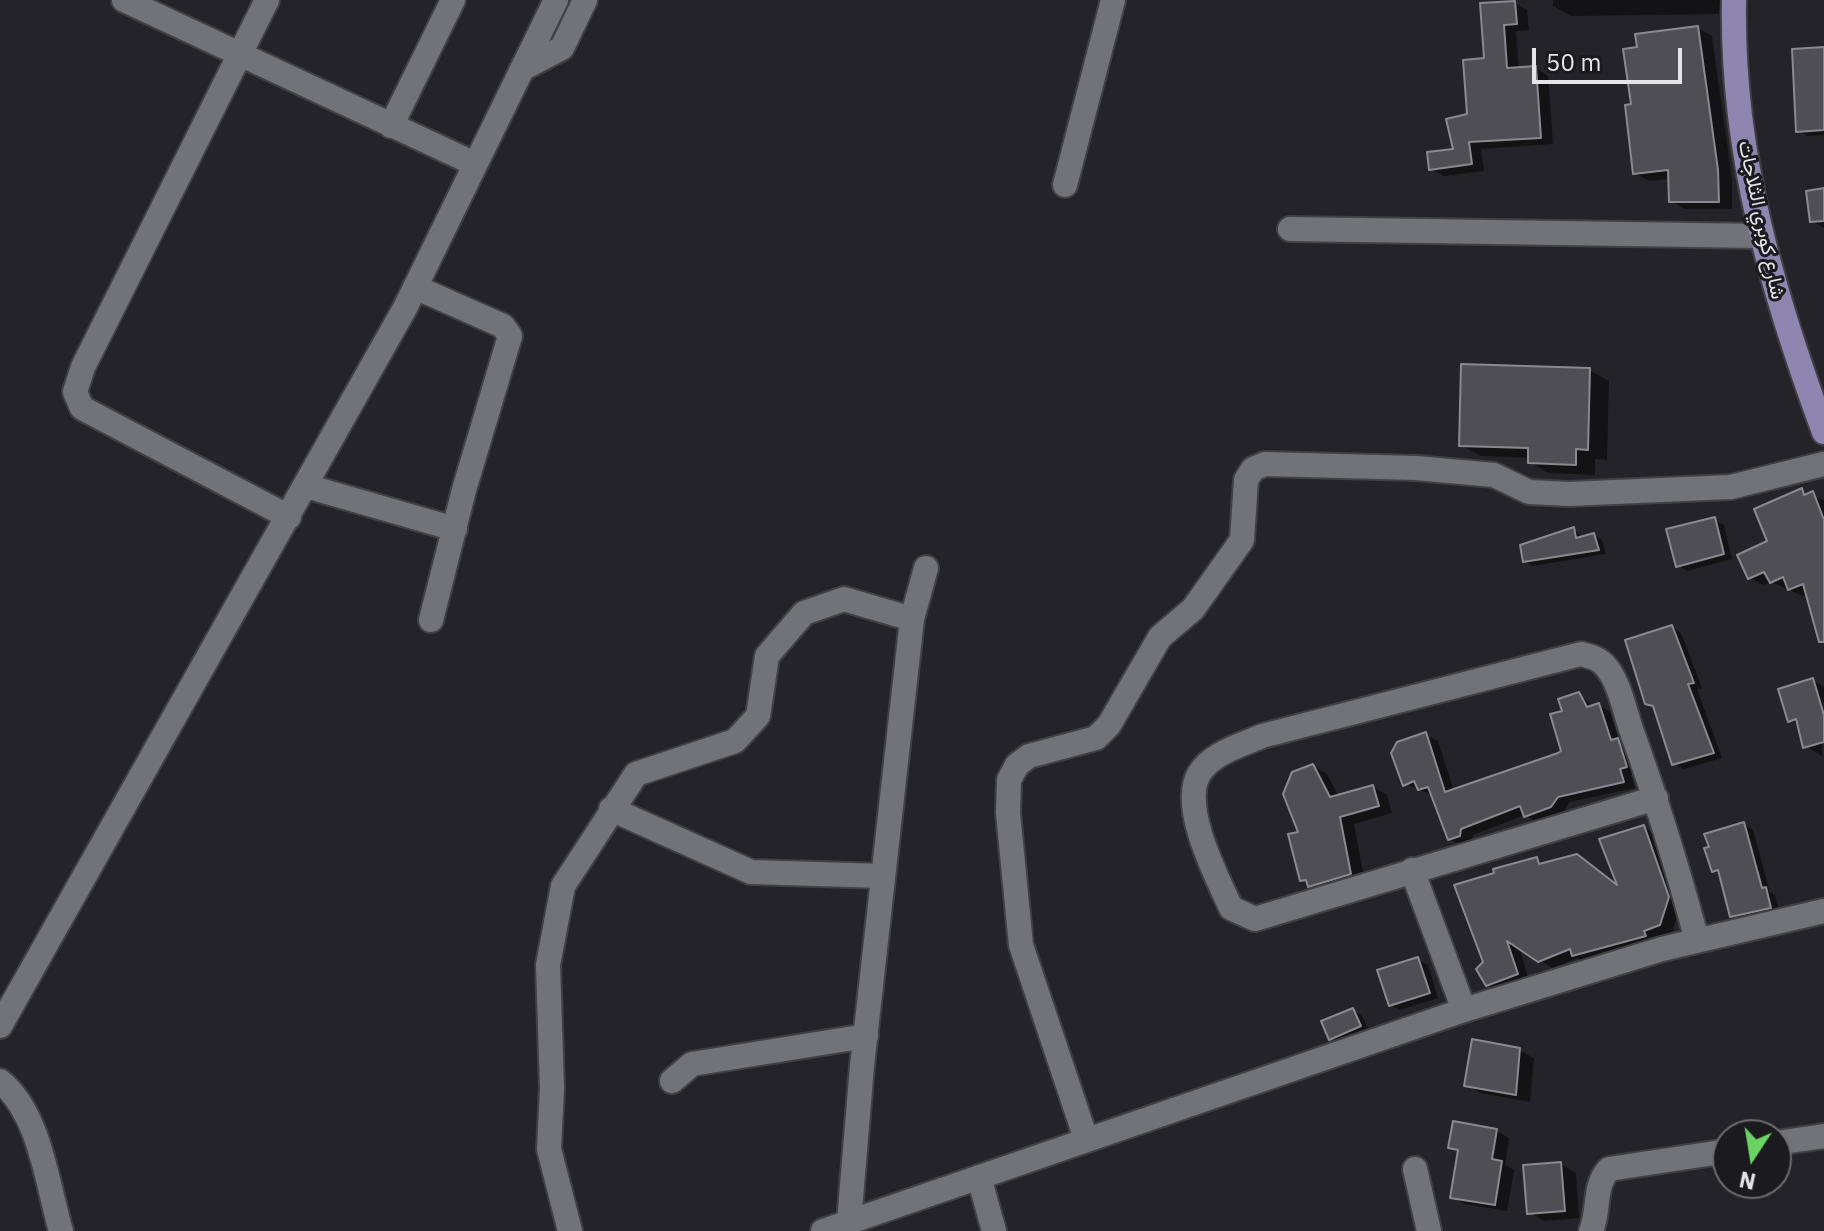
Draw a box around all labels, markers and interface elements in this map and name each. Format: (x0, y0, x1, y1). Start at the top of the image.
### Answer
scale bar (1536, 32, 1686, 82)
text: 50 m (1546, 46, 1601, 78)
street label: شارع كوبري الثلاجات (1732, 139, 1790, 301)
north arrow (1712, 1119, 1792, 1199)
text: N (1737, 1165, 1758, 1197)

